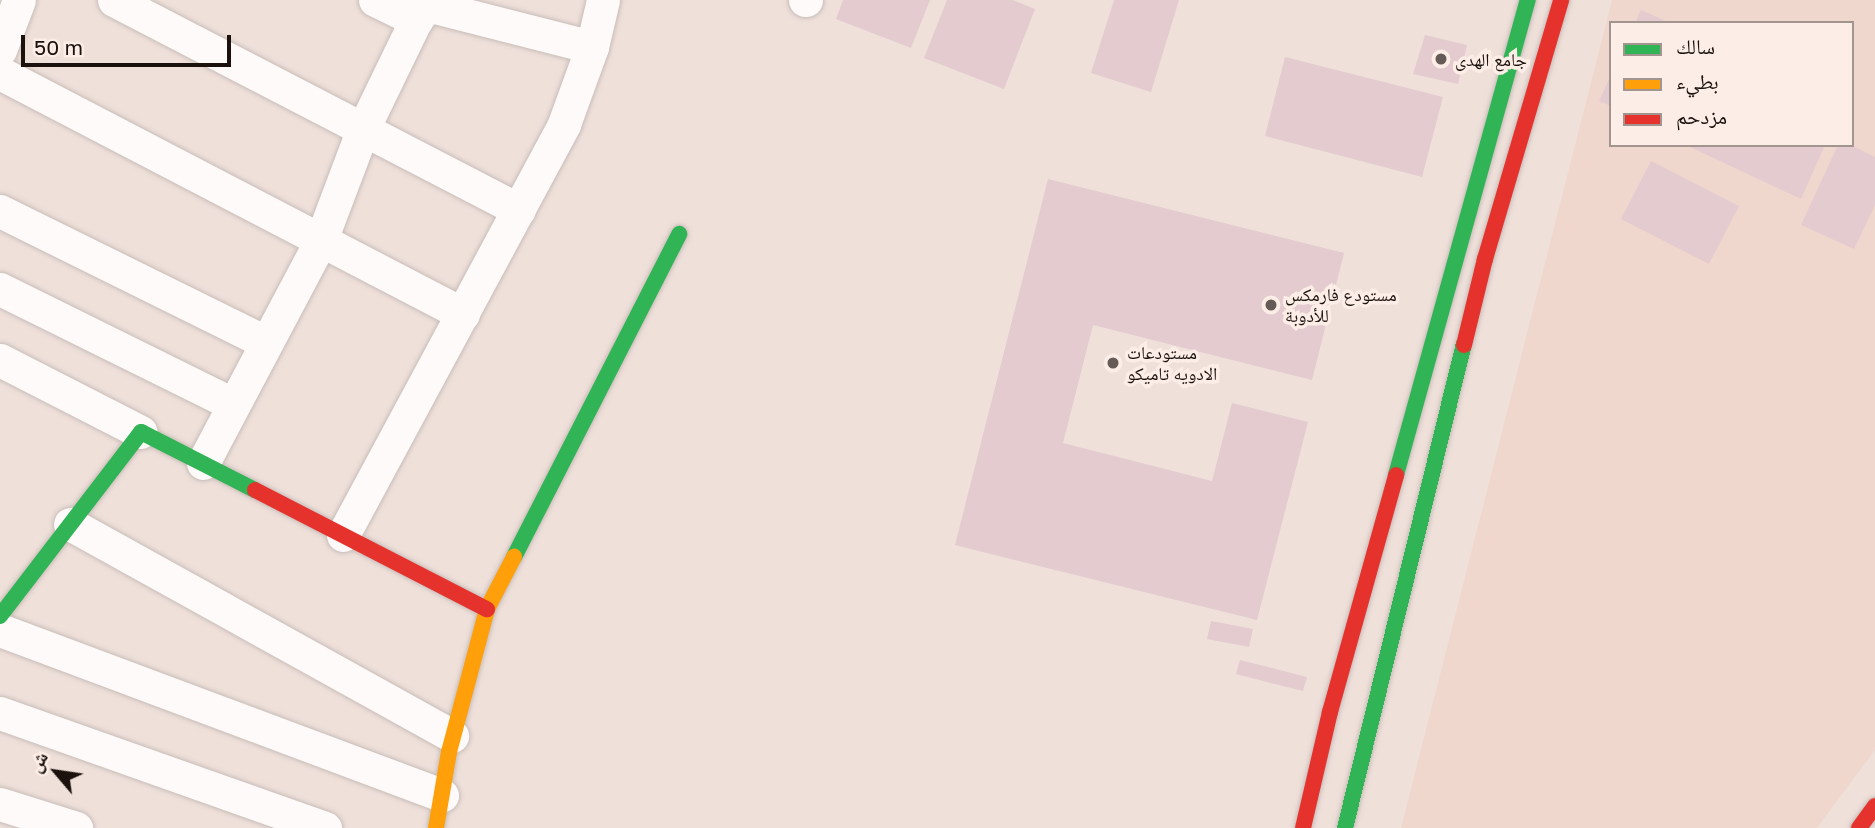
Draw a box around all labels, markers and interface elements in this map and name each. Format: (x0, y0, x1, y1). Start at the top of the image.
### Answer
scale bar (24, 21, 234, 65)
legend (1609, 21, 1854, 147)
text: سالك (1676, 33, 1715, 59)
text: 50 m (34, 34, 83, 60)
place label: جامع الهدى (1455, 48, 1527, 70)
marker: جامع الهدى (1433, 51, 1449, 67)
text: بطيء (1676, 68, 1719, 94)
text: مزدحم (1676, 103, 1727, 129)
place label: مستودع فارمكس للأدوبة (1285, 284, 1397, 326)
marker: مستودع فارمكس للأدوبة (1263, 297, 1279, 313)
place label: مستودعات الادويه تاميكو (1127, 342, 1217, 384)
marker: مستودعات الادويه تاميكو (1105, 355, 1121, 371)
north arrow (21, 737, 91, 807)
text: ش (22, 747, 52, 776)

